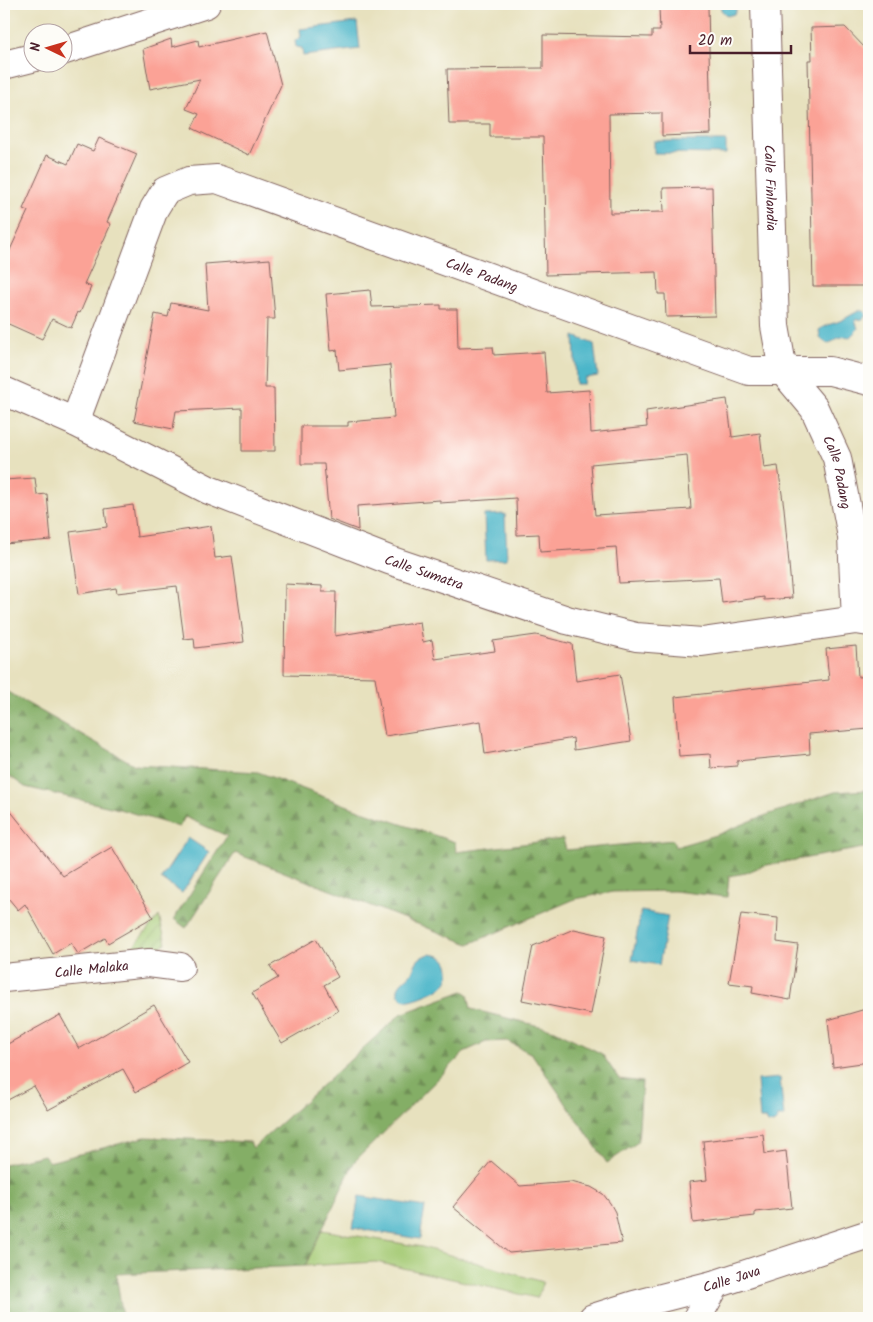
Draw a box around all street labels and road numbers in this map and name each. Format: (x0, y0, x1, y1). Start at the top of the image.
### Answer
street label: Calle Finlandia (757, 144, 782, 231)
street label: Calle Padang (442, 252, 521, 299)
street label: Calle Padang (816, 432, 856, 511)
street label: Calle Sumatra (381, 549, 466, 596)
street label: Calle Malaka (53, 955, 130, 985)
street label: Calle Java (701, 1260, 764, 1299)

